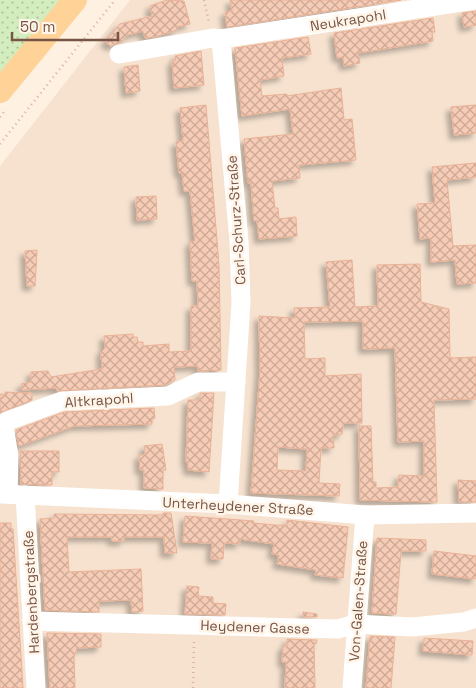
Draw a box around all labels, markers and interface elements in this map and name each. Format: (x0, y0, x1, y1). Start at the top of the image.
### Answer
street label: Neukrapohl (309, 5, 387, 35)
scale bar (12, 10, 119, 42)
text: 50 m (20, 17, 55, 36)
street label: Carl-Schurz-Straße (222, 155, 250, 285)
street label: Altkrapohl (64, 389, 134, 411)
street label: Unterheydener Straße (162, 493, 314, 519)
street label: Hardenbergstraße (19, 530, 43, 654)
street label: Von-Galen-Straße (345, 540, 371, 662)
street label: Heydener Gasse (200, 616, 310, 638)

